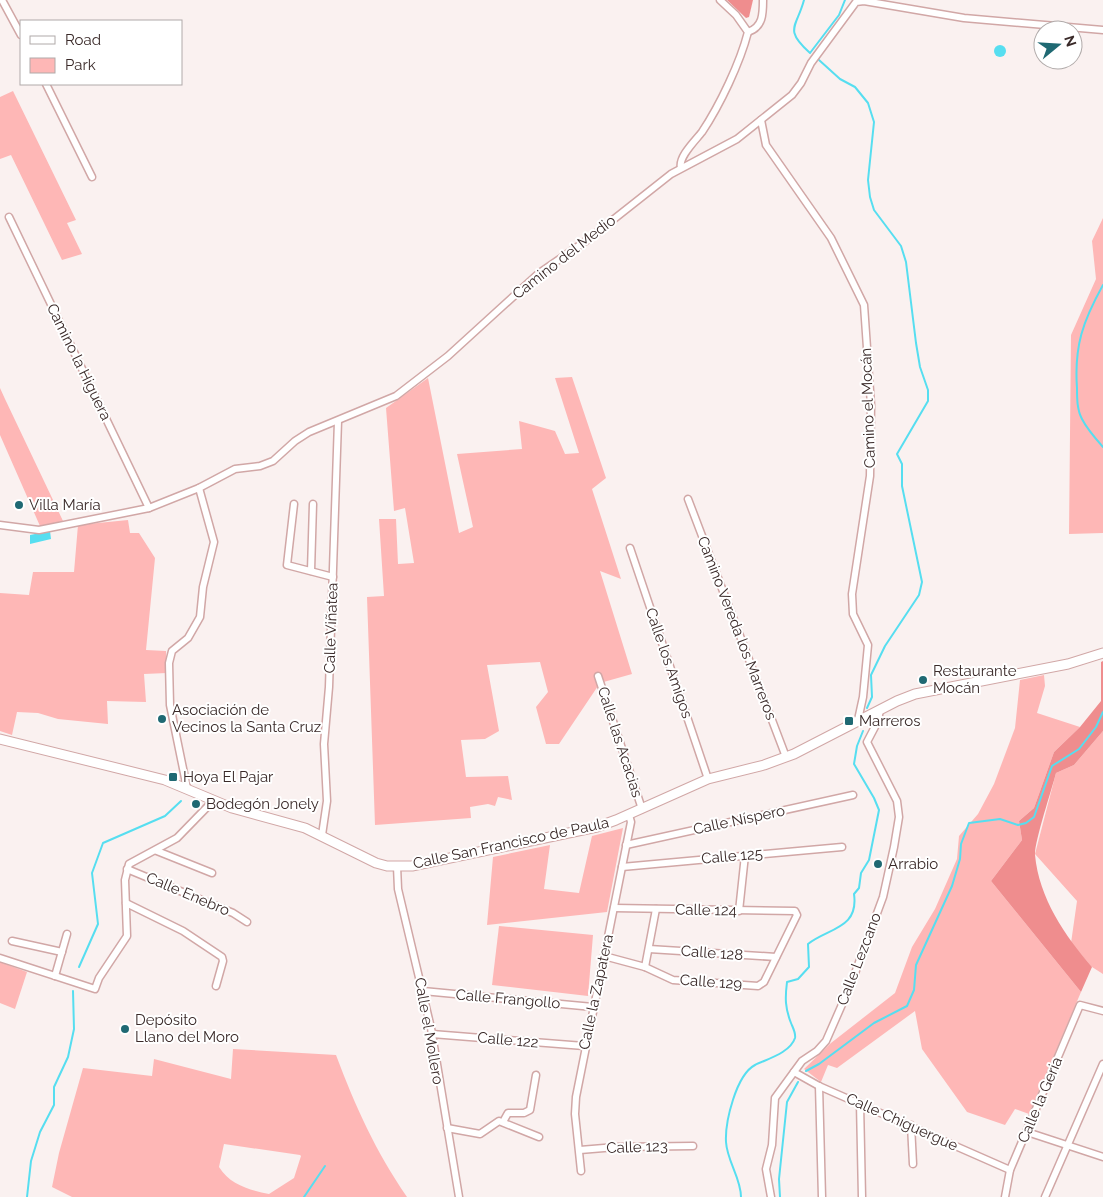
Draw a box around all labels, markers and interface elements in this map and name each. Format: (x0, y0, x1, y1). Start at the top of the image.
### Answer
legend (20, 20, 182, 85)
north arrow (1033, 20, 1083, 70)
text: Road (65, 31, 101, 49)
text: N (1061, 33, 1080, 49)
text: Park (65, 56, 96, 74)
street label: Camino del Medio (509, 211, 619, 303)
street label: Camino la Higuera (43, 301, 115, 423)
street label: Camino el Mocán (857, 348, 879, 468)
place label: Villa María (29, 496, 101, 514)
marker: Villa María (13, 499, 25, 511)
street label: Camino Vereda los Marreros (694, 534, 780, 722)
street label: Calle Viñatea (320, 582, 342, 674)
street label: Calle los Amigos (642, 605, 696, 721)
place label: Restaurante Mocán (933, 662, 1017, 697)
marker: Restaurante Mocán (917, 674, 929, 686)
street label: Calle las Acacias (594, 684, 646, 800)
place label: Asociación de Vecinos la Santa Cruz (172, 701, 321, 736)
place label: Marreros (859, 712, 921, 730)
marker: Asociación de Vecinos la Santa Cruz (156, 713, 168, 725)
marker: Marreros (843, 715, 855, 727)
place label: Hoya El Pajar (183, 768, 274, 786)
marker: Hoya El Pajar (167, 771, 179, 783)
place label: Bodegón Jonely (206, 795, 319, 813)
marker: Bodegón Jonely (190, 798, 202, 810)
street label: Calle Níspero (691, 801, 787, 839)
street label: Calle San Francisco de Paula (411, 813, 611, 873)
street label: Calle 125 (700, 844, 764, 868)
place label: Arrabio (888, 855, 938, 873)
marker: Arrabio (872, 858, 884, 870)
street label: Calle Enebro (143, 868, 233, 920)
street label: Calle 124 (675, 900, 737, 920)
street label: Calle Lezcano (833, 910, 885, 1008)
street label: Calle la Zapatera (575, 933, 617, 1051)
street label: Calle 128 (680, 942, 744, 964)
street label: Calle 129 (679, 971, 743, 993)
street label: Calle el Mollero (411, 976, 447, 1086)
street label: Calle Frangollo (455, 985, 561, 1013)
place label: Depósito Llano del Moro (135, 1011, 239, 1046)
marker: Depósito Llano del Moro (119, 1023, 131, 1035)
street label: Calle 122 (477, 1028, 540, 1052)
street label: Calle la Geria (1014, 1054, 1066, 1146)
street label: Calle Chiguergue (843, 1089, 961, 1155)
street label: Calle 123 (606, 1137, 668, 1157)

